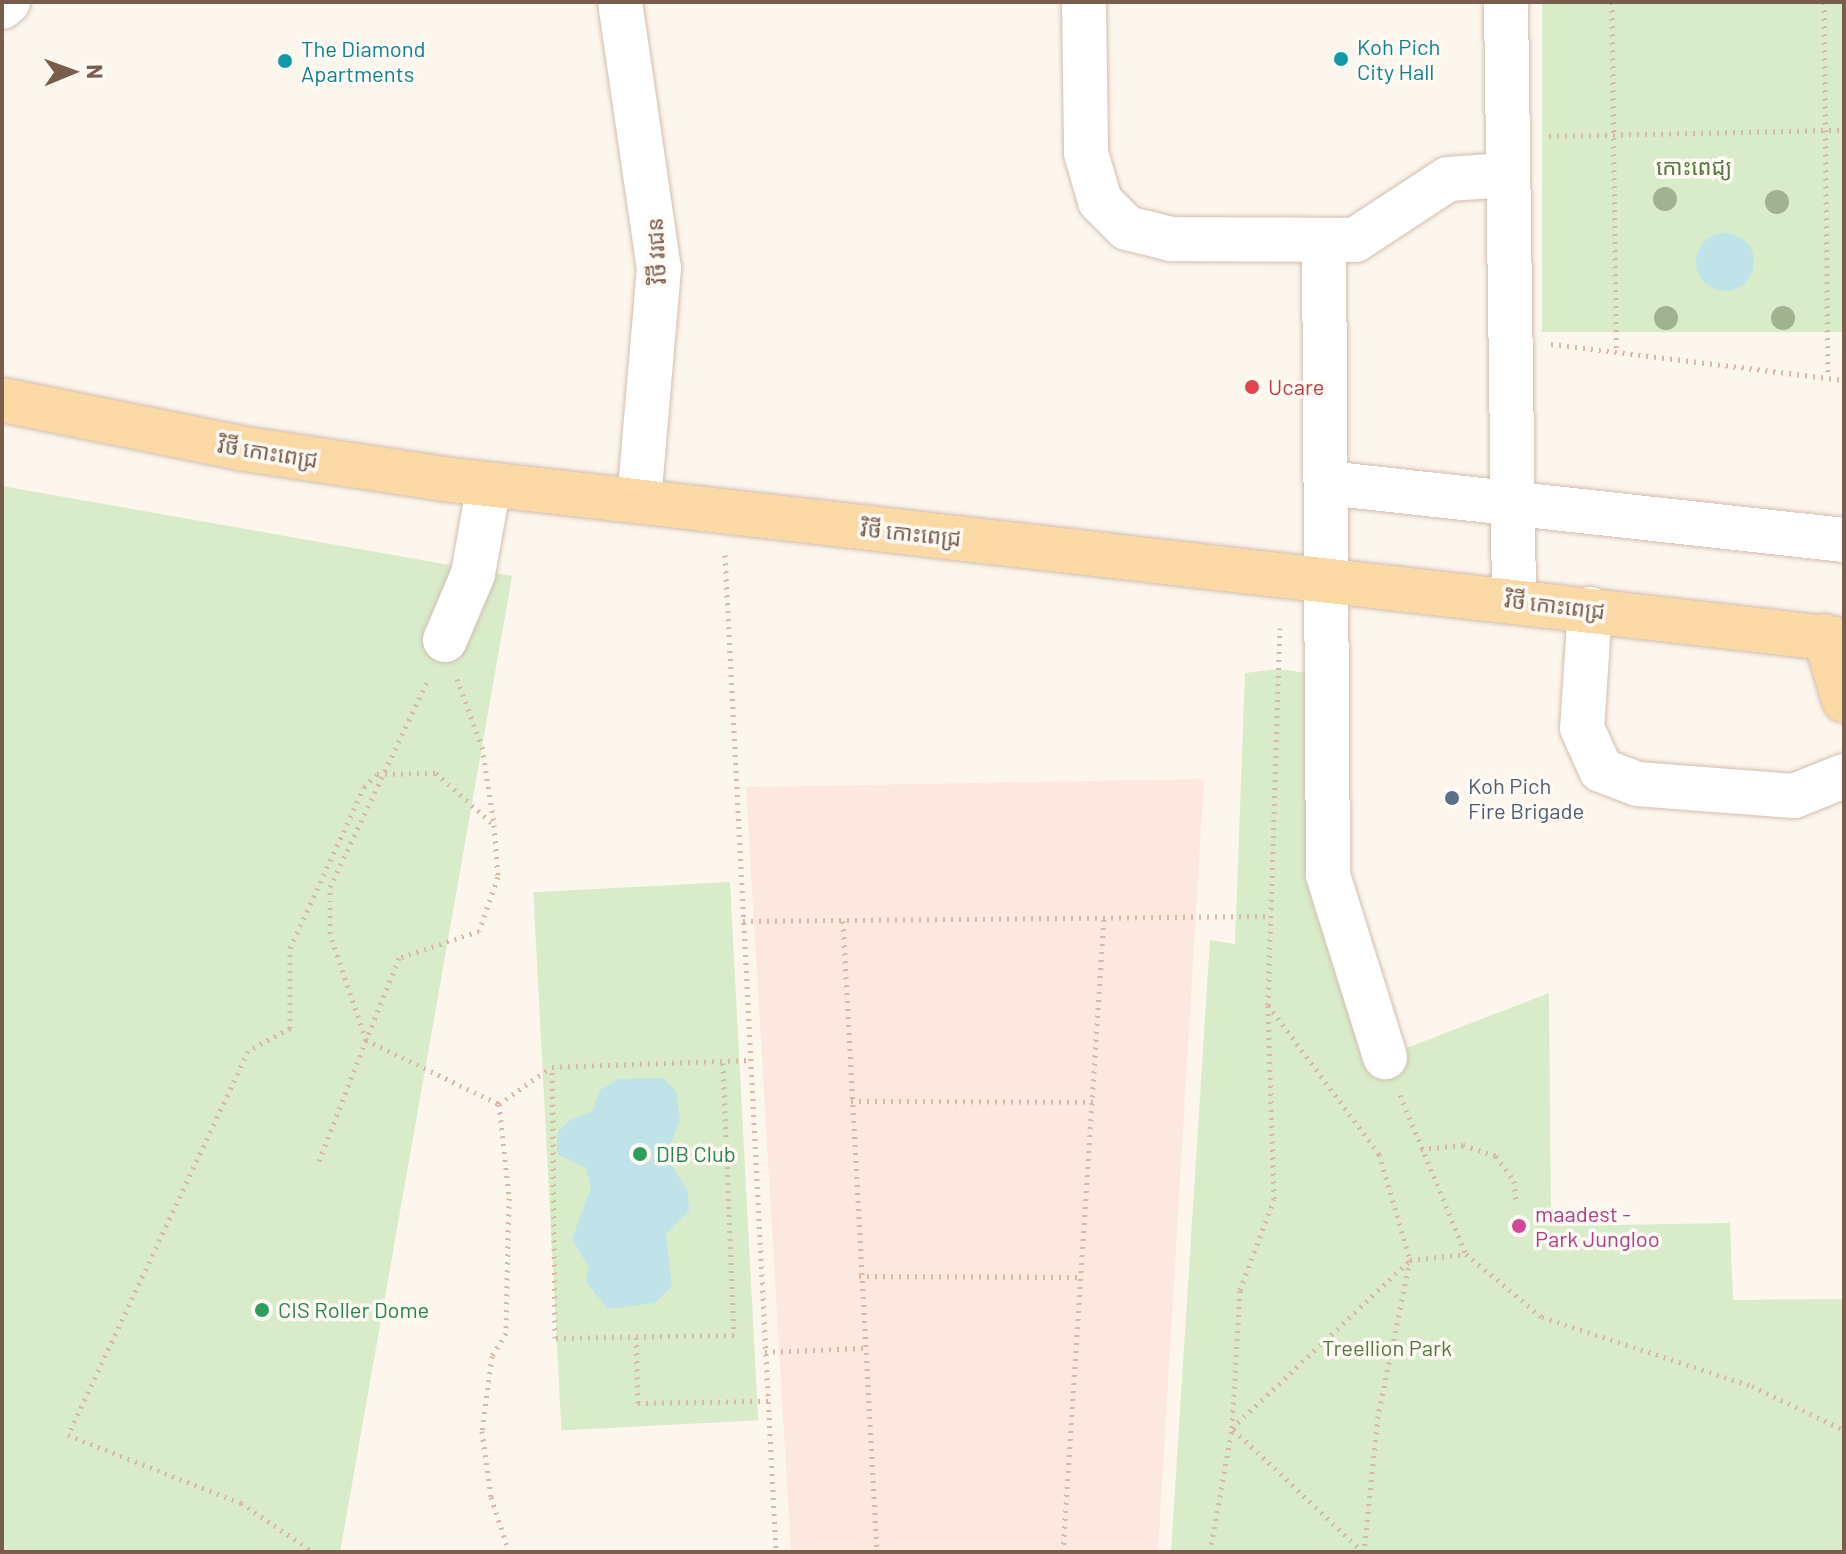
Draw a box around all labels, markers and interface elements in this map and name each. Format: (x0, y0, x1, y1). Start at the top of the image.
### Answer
north arrow (32, 32, 112, 112)
place label: Koh Pich City Hall (1357, 33, 1440, 84)
place label: The Diamond Apartments (301, 35, 426, 86)
marker: Koh Pich City Hall (1332, 50, 1350, 68)
marker: The Diamond Apartments (276, 52, 294, 70)
text: N (83, 64, 109, 79)
park label: កោះពេជ្យ (1656, 154, 1732, 180)
street label: វិថី វរជន (641, 217, 671, 285)
place label: Ucare (1268, 374, 1325, 400)
marker: Ucare (1243, 378, 1261, 396)
street label: វិថី កោះពេជ្រ (216, 431, 320, 473)
street label: វិថី កោះពេជ្រ (859, 515, 963, 551)
street label: វិថី កោះពេជ្រ (1503, 586, 1607, 624)
place label: Koh Pich Fire Brigade (1468, 772, 1584, 824)
marker: Koh Pich Fire Brigade (1443, 789, 1461, 807)
place label: DIB Club (656, 1141, 736, 1167)
marker: DIB Club (631, 1145, 649, 1163)
place label: maadest - Park Jungloo (1535, 1200, 1660, 1252)
marker: maadest - Park Jungloo (1510, 1217, 1528, 1235)
place label: CIS Roller Dome (278, 1297, 429, 1323)
marker: CIS Roller Dome (253, 1301, 271, 1319)
park label: Treellion Park (1322, 1335, 1452, 1361)

